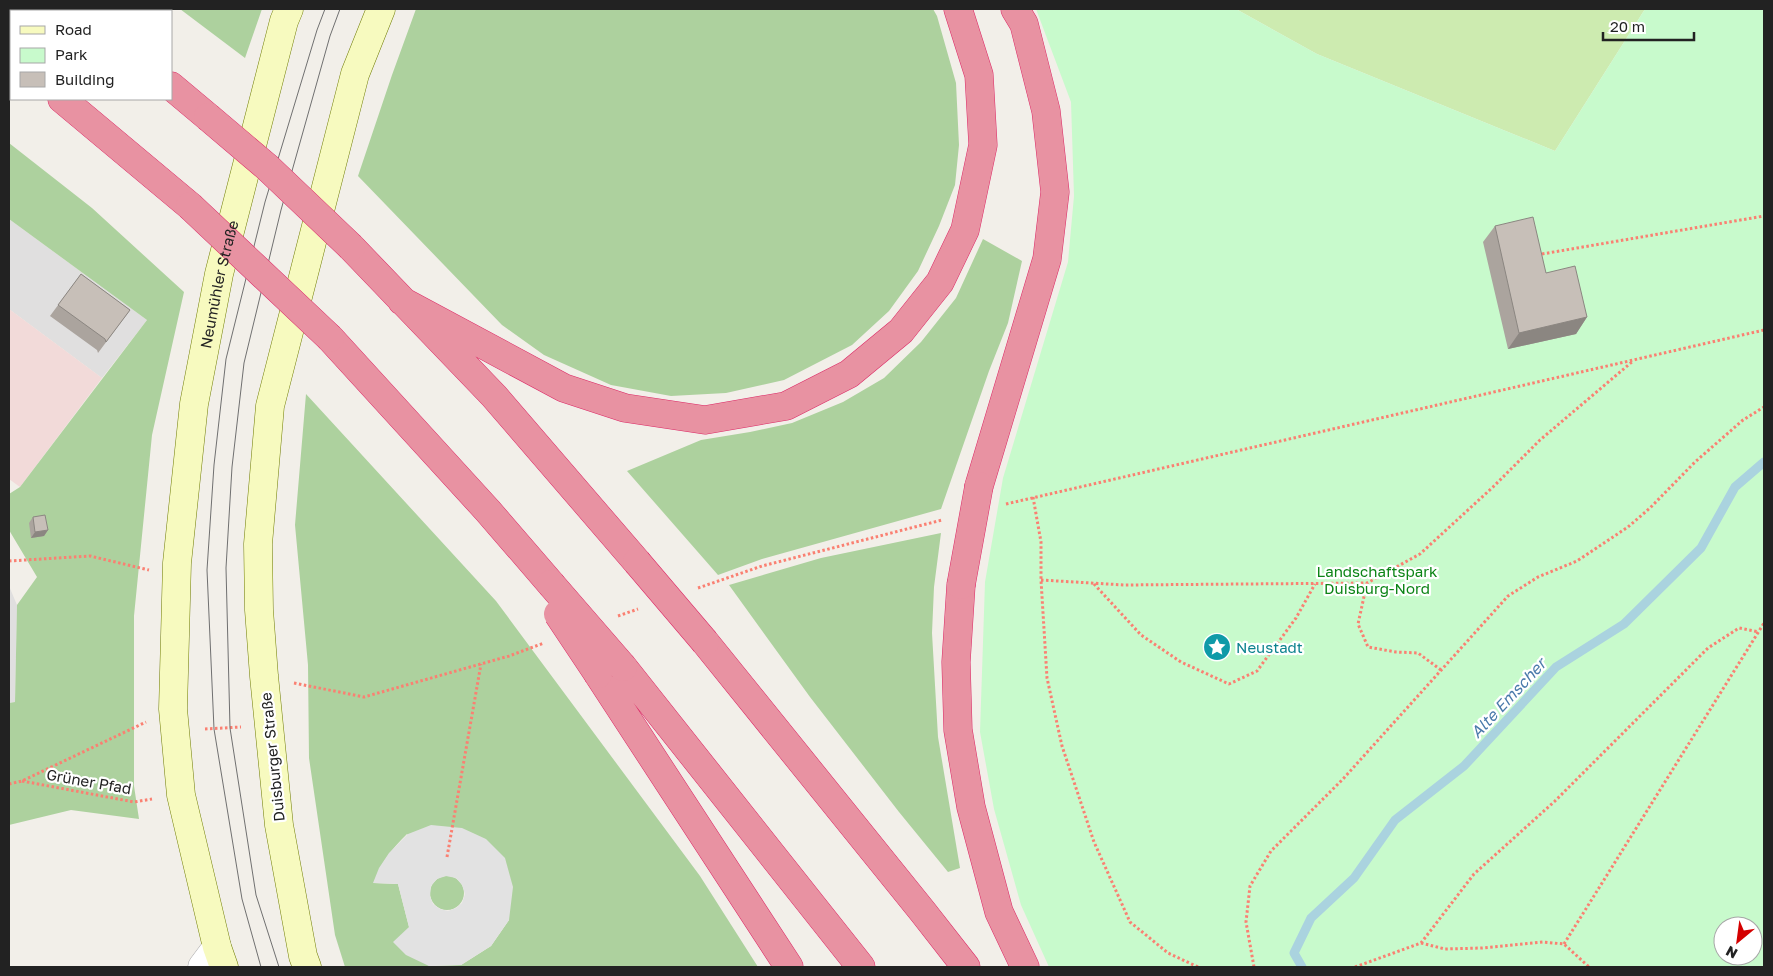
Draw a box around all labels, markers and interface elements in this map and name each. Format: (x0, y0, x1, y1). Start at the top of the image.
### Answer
legend (10, 10, 172, 100)
scale bar (1603, 10, 1694, 42)
text: 20 m (1610, 17, 1645, 35)
text: Road (55, 20, 92, 38)
text: Park (55, 45, 88, 63)
text: Building (55, 70, 115, 88)
street label: Neumühler Straße (196, 218, 242, 350)
park label: Landschaftspark Duisburg-Nord (1316, 562, 1438, 597)
place icon: Neustadt (1202, 632, 1232, 662)
place label: Neustadt (1236, 638, 1303, 656)
water label: Alte Emscher (1466, 652, 1552, 742)
street label: Duisburger Straße (256, 691, 288, 823)
street label: Grüner Pfad (45, 765, 133, 797)
north arrow (1713, 916, 1763, 966)
text: N (1723, 943, 1740, 963)

